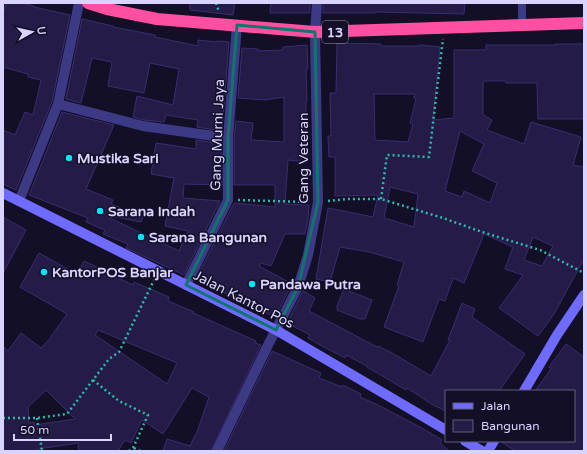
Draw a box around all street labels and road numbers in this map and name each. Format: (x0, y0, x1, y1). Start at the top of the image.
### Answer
road number: 13 (322, 21, 348, 43)
street label: Gang Murni Jaya (207, 79, 228, 191)
street label: Gang Veteran (295, 112, 312, 204)
street label: Jalan Kantor Pos (191, 267, 297, 332)

